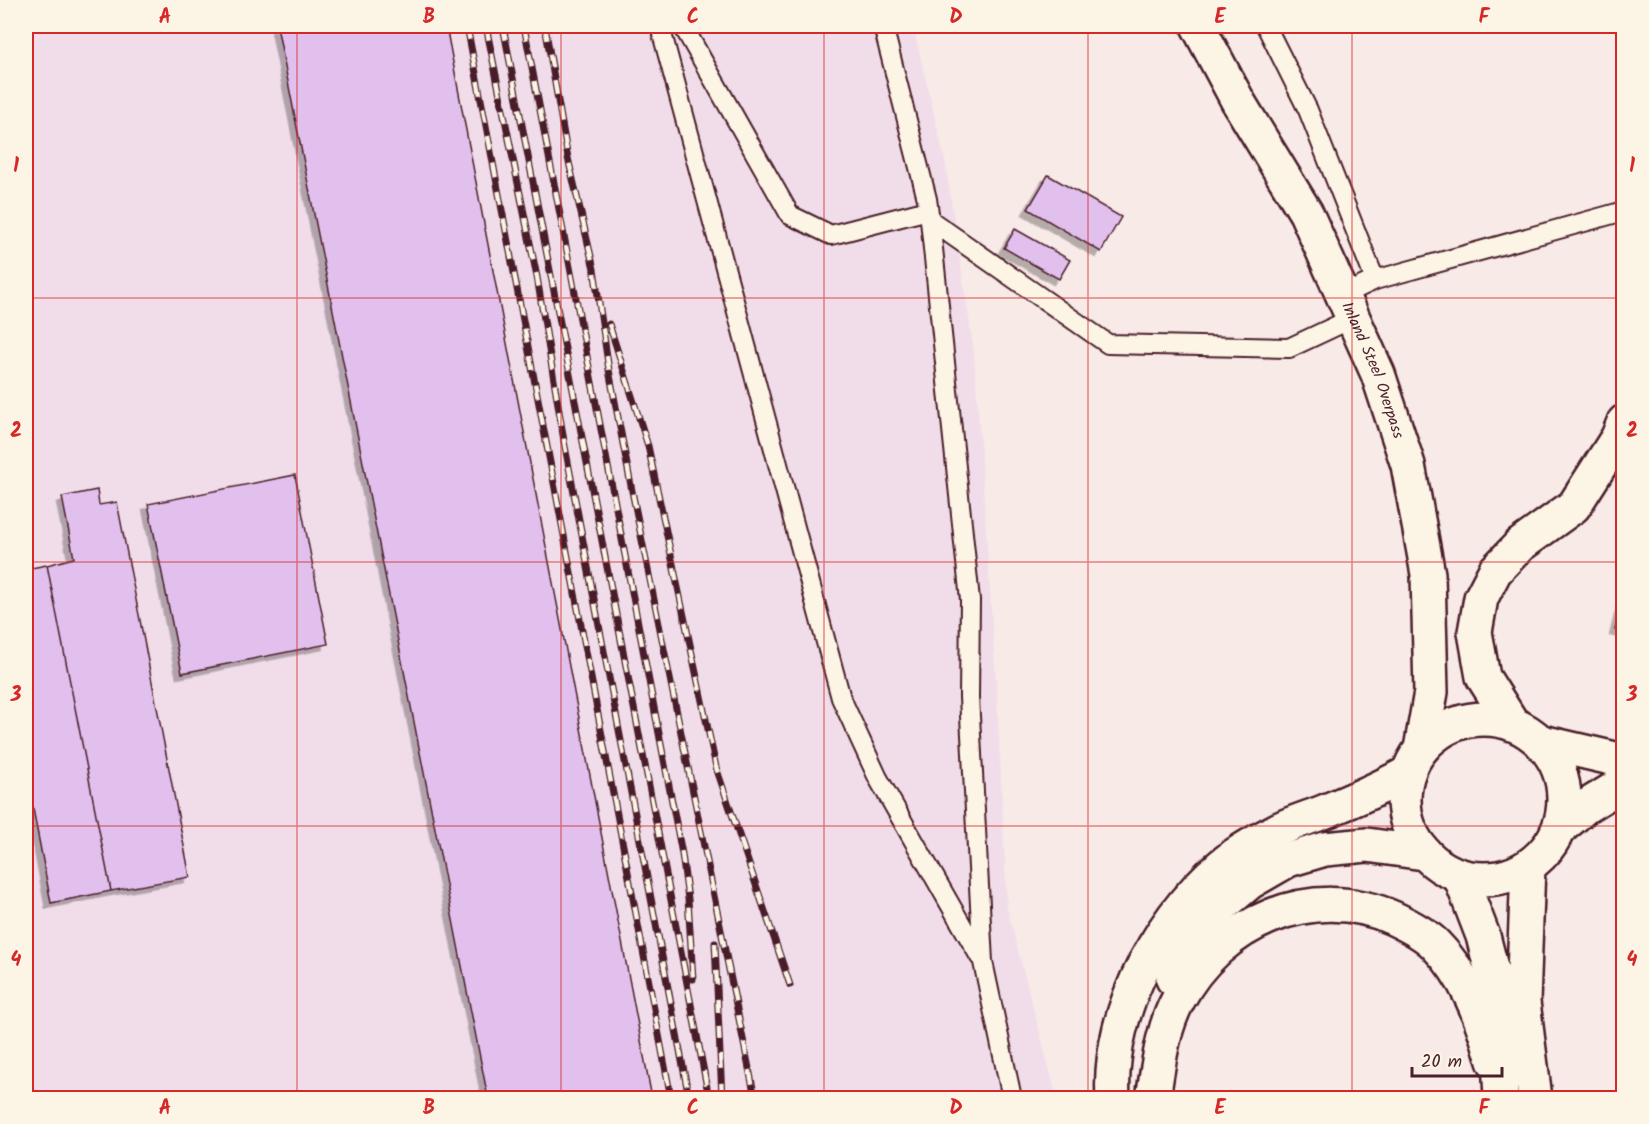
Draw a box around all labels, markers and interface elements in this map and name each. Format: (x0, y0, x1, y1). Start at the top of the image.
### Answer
text: A (159, 2, 171, 34)
text: B (423, 2, 435, 34)
text: C (687, 2, 699, 34)
text: D (949, 2, 963, 34)
text: E (1214, 2, 1226, 34)
text: F (1479, 2, 1491, 34)
text: 1 (13, 151, 19, 183)
text: 1 (1629, 151, 1635, 183)
street label: Inland Steel Overpass (1335, 298, 1411, 442)
text: 2 (10, 416, 22, 448)
text: 2 (1626, 416, 1638, 448)
text: 3 (10, 680, 22, 712)
text: 3 (1626, 680, 1638, 712)
text: 4 (11, 945, 22, 977)
text: 4 (1627, 945, 1638, 977)
scale bar (1412, 1040, 1502, 1078)
text: 20 m (1421, 1048, 1462, 1077)
text: A (159, 1093, 171, 1124)
text: B (423, 1093, 435, 1124)
text: C (687, 1093, 699, 1124)
text: D (949, 1093, 963, 1124)
text: E (1214, 1093, 1226, 1124)
text: F (1479, 1093, 1491, 1124)

